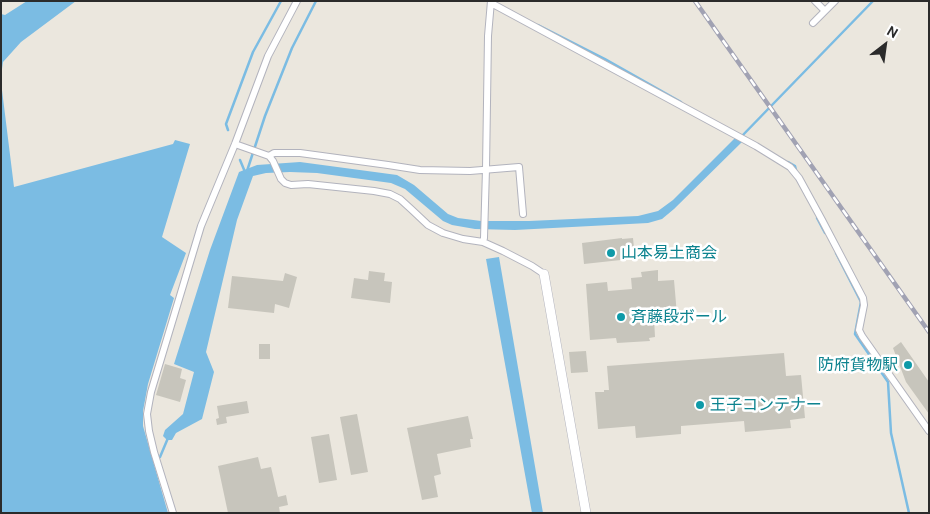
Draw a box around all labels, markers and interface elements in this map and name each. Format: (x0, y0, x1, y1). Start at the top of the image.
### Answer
north arrow (860, 20, 910, 70)
text: N (884, 22, 901, 42)
place label: 山本易土商会 (621, 243, 717, 263)
marker: 山本易土商会 (605, 247, 617, 259)
place label: 斉藤段ボール (631, 307, 727, 327)
marker: 斉藤段ボール (615, 311, 627, 323)
place label: 防府貨物駅 (818, 355, 898, 375)
marker: 防府貨物駅 (902, 359, 914, 371)
place label: 王子コンテナー (710, 395, 822, 415)
marker: 王子コンテナー (694, 399, 706, 411)

